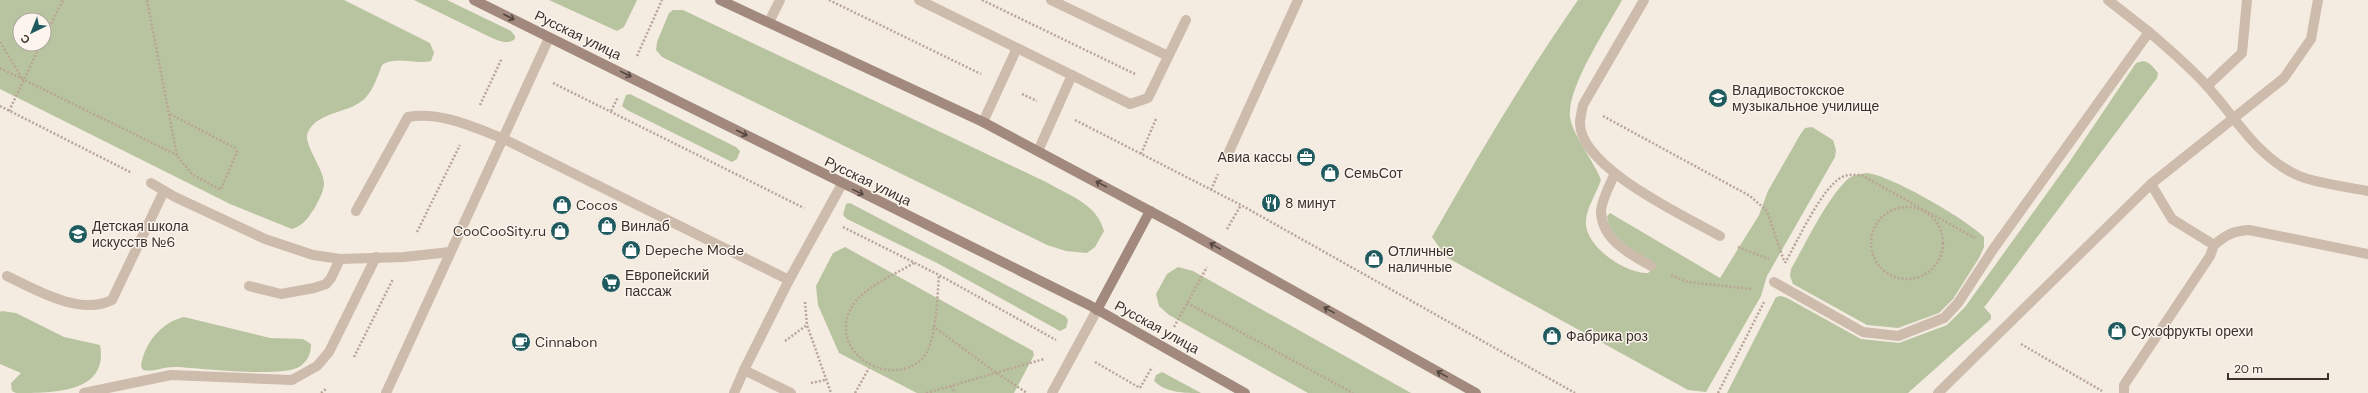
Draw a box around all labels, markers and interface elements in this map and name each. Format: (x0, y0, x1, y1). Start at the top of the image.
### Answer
street label: Русская улица (532, 6, 624, 64)
north arrow (12, 12, 52, 52)
one-way arrow (503, 14, 515, 22)
text: С (17, 31, 33, 47)
one-way arrow (620, 71, 632, 78)
place label: Владивостокское музыкальное училище (1732, 81, 1879, 115)
school or university icon: Владивостокское музыкальное училище (1707, 87, 1729, 109)
one-way arrow (736, 130, 748, 137)
office icon: Авиа кассы (1295, 146, 1317, 168)
place label: Авиа кассы (1218, 148, 1292, 166)
street label: Русская улица (822, 152, 914, 210)
shop icon: СемьСот (1319, 162, 1341, 184)
place label: СемьСот (1344, 164, 1403, 182)
one-way arrow (1095, 180, 1107, 188)
one-way arrow (852, 189, 864, 196)
restaurant icon: 8 минут (1260, 192, 1282, 214)
shop icon: Cocos (551, 194, 573, 216)
place label: 8 минут (1285, 194, 1336, 212)
place label: Cocos (576, 196, 618, 214)
shop icon: Винлаб (596, 215, 618, 237)
place label: Детская школа искусств №6 (92, 217, 189, 251)
place label: Винлаб (621, 217, 670, 235)
shop icon: CooCooSity.ru (549, 220, 571, 242)
place label: CooCooSity.ru (453, 222, 546, 240)
school or university icon: Детская школа искусств №6 (67, 223, 89, 245)
shop icon: Depeche Mode (620, 239, 642, 261)
place label: Depeche Mode (645, 241, 744, 259)
one-way arrow (1209, 242, 1221, 250)
place label: Отличные наличные (1388, 242, 1454, 276)
shop icon: Отличные наличные (1363, 248, 1385, 270)
place label: Европейский пассаж (625, 266, 709, 300)
supermarket icon: Европейский пассаж (600, 272, 622, 294)
street label: Русская улица (1111, 296, 1203, 358)
one-way arrow (1323, 306, 1335, 314)
shop icon: Сухофрукты орехи (2106, 320, 2128, 342)
place label: Сухофрукты орехи (2131, 322, 2253, 340)
shop icon: Фабрика роз (1541, 325, 1563, 347)
place label: Фабрика роз (1566, 327, 1648, 345)
cafe icon: Cinnabon (510, 331, 532, 353)
place label: Cinnabon (535, 333, 597, 351)
scale bar (2228, 355, 2328, 381)
text: 20 m (2234, 361, 2263, 377)
one-way arrow (1436, 369, 1448, 377)

